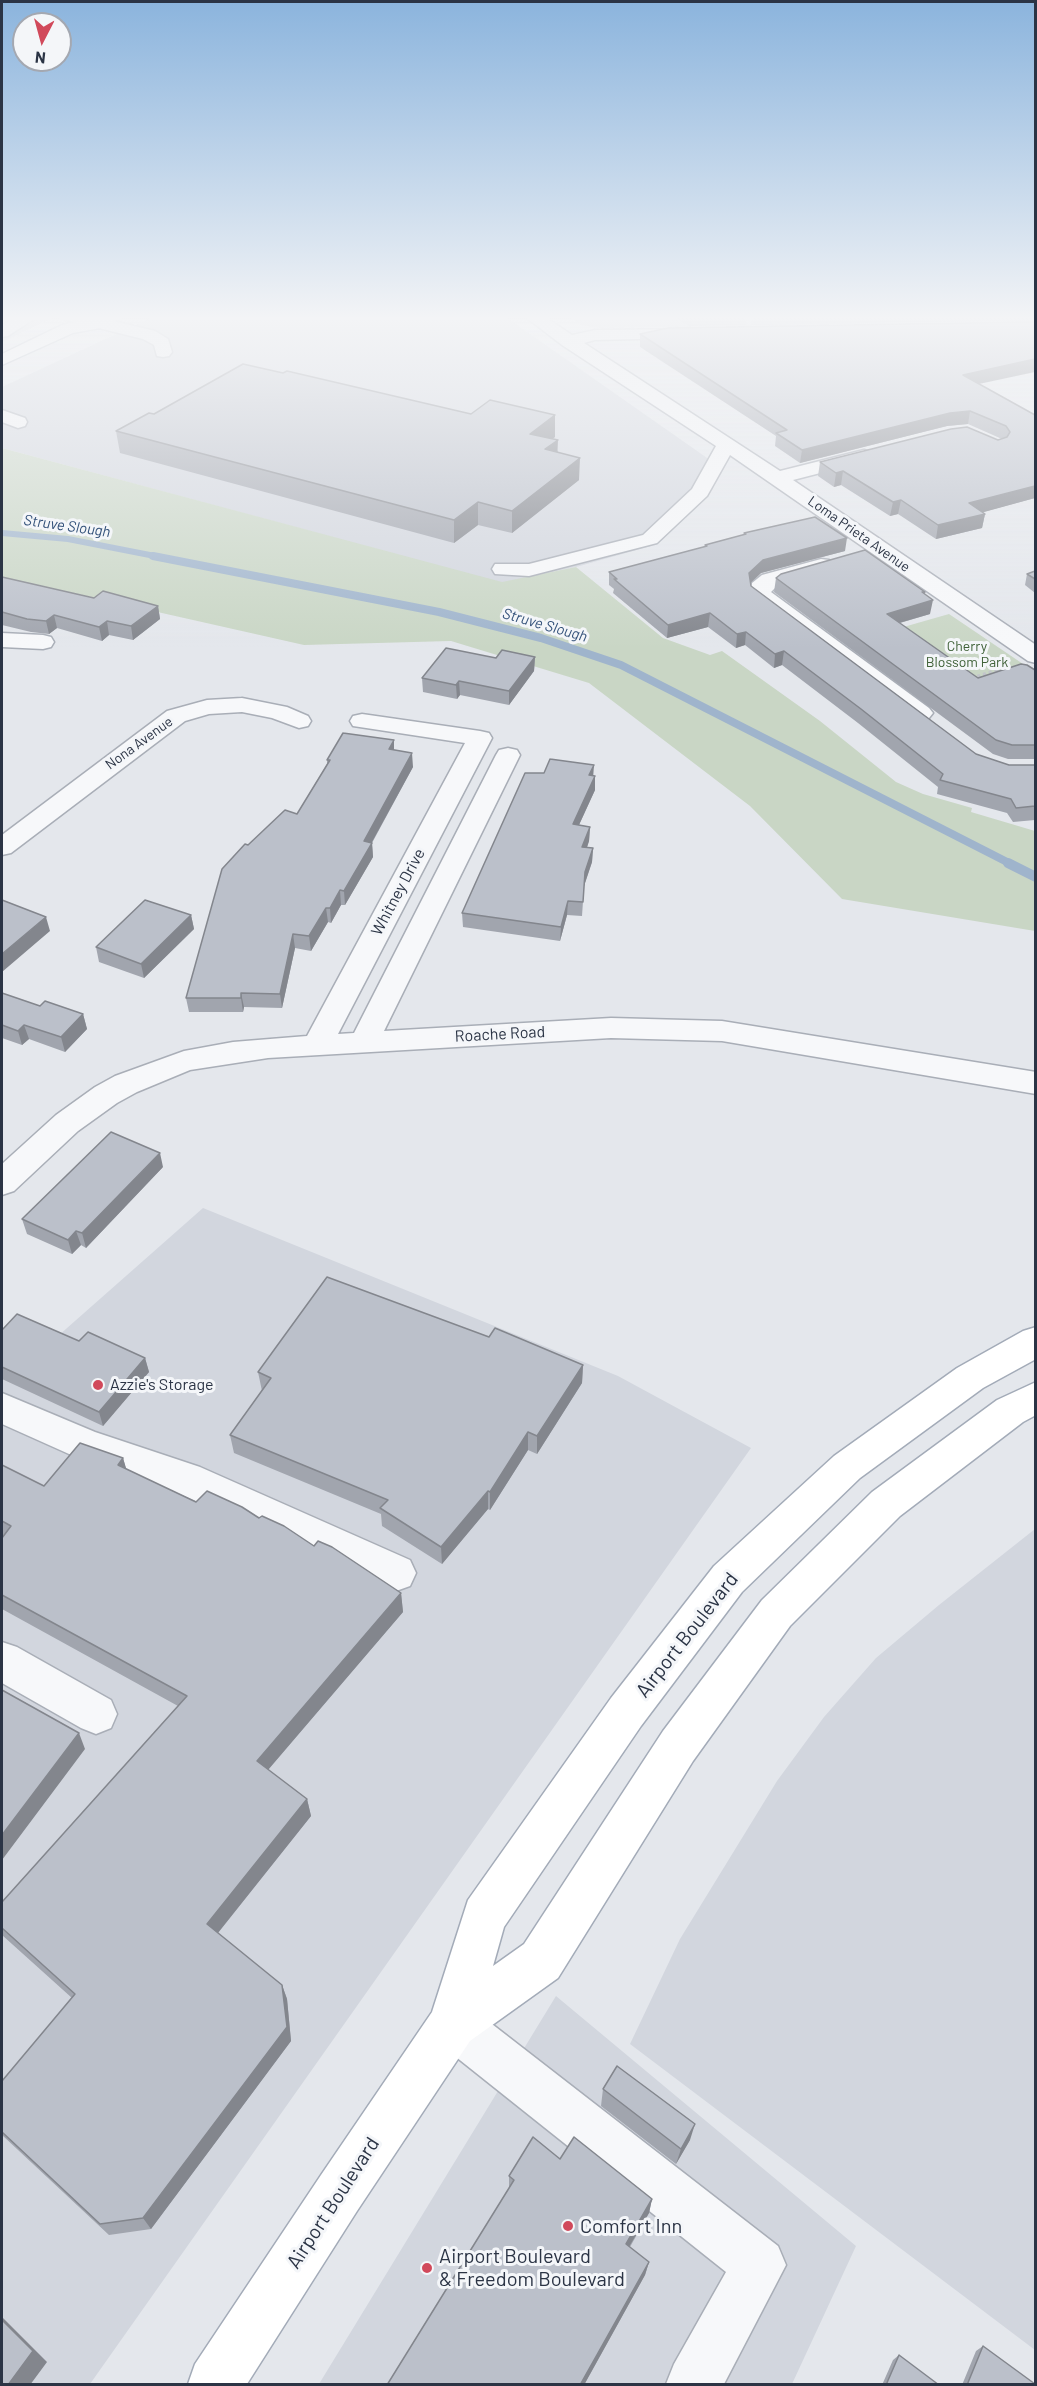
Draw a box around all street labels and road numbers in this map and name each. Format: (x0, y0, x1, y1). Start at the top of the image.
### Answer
street label: Loma Prieta Avenue (805, 492, 913, 576)
street label: Nona Avenue (102, 713, 176, 773)
street label: Whitney Drive (367, 845, 429, 939)
street label: Roache Road (454, 1022, 546, 1046)
street label: Airport Boulevard (631, 1568, 743, 1702)
street label: Airport Boulevard (282, 2133, 384, 2273)

